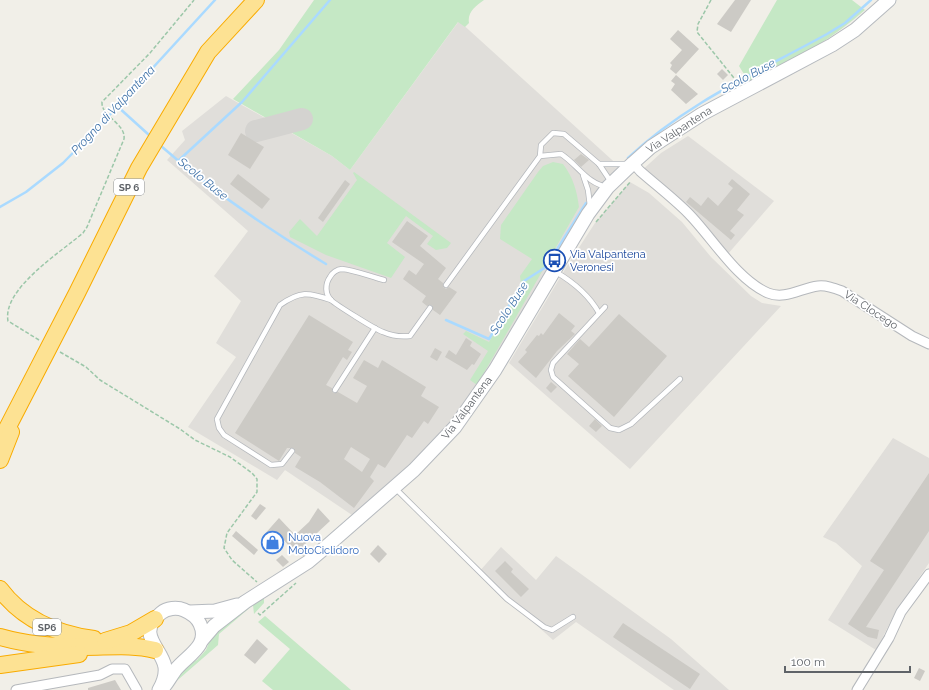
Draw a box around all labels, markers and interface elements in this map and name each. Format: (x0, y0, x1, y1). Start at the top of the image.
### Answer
water label: Scolo Buse (717, 56, 778, 97)
water label: Progno di Valpantena (68, 63, 158, 157)
street label: Via Valpantena (644, 104, 714, 156)
water label: Scolo Buse (175, 154, 231, 204)
road number: SP 6 (114, 179, 144, 195)
bus stop icon: Via Valpantena Veronesi (542, 247, 568, 273)
place label: Via Valpantena Veronesi (570, 248, 646, 274)
water label: Scolo Buse (486, 279, 531, 338)
street label: Via Clocego (842, 288, 901, 332)
street label: Via Valpantena (439, 374, 495, 442)
shop icon: Nuova MotoCiclidoro (259, 530, 285, 556)
place label: Nuova MotoCiclidoro (288, 531, 360, 557)
road number: SP6 (33, 619, 61, 635)
scale bar (785, 648, 910, 674)
text: 100 m (791, 655, 825, 669)

